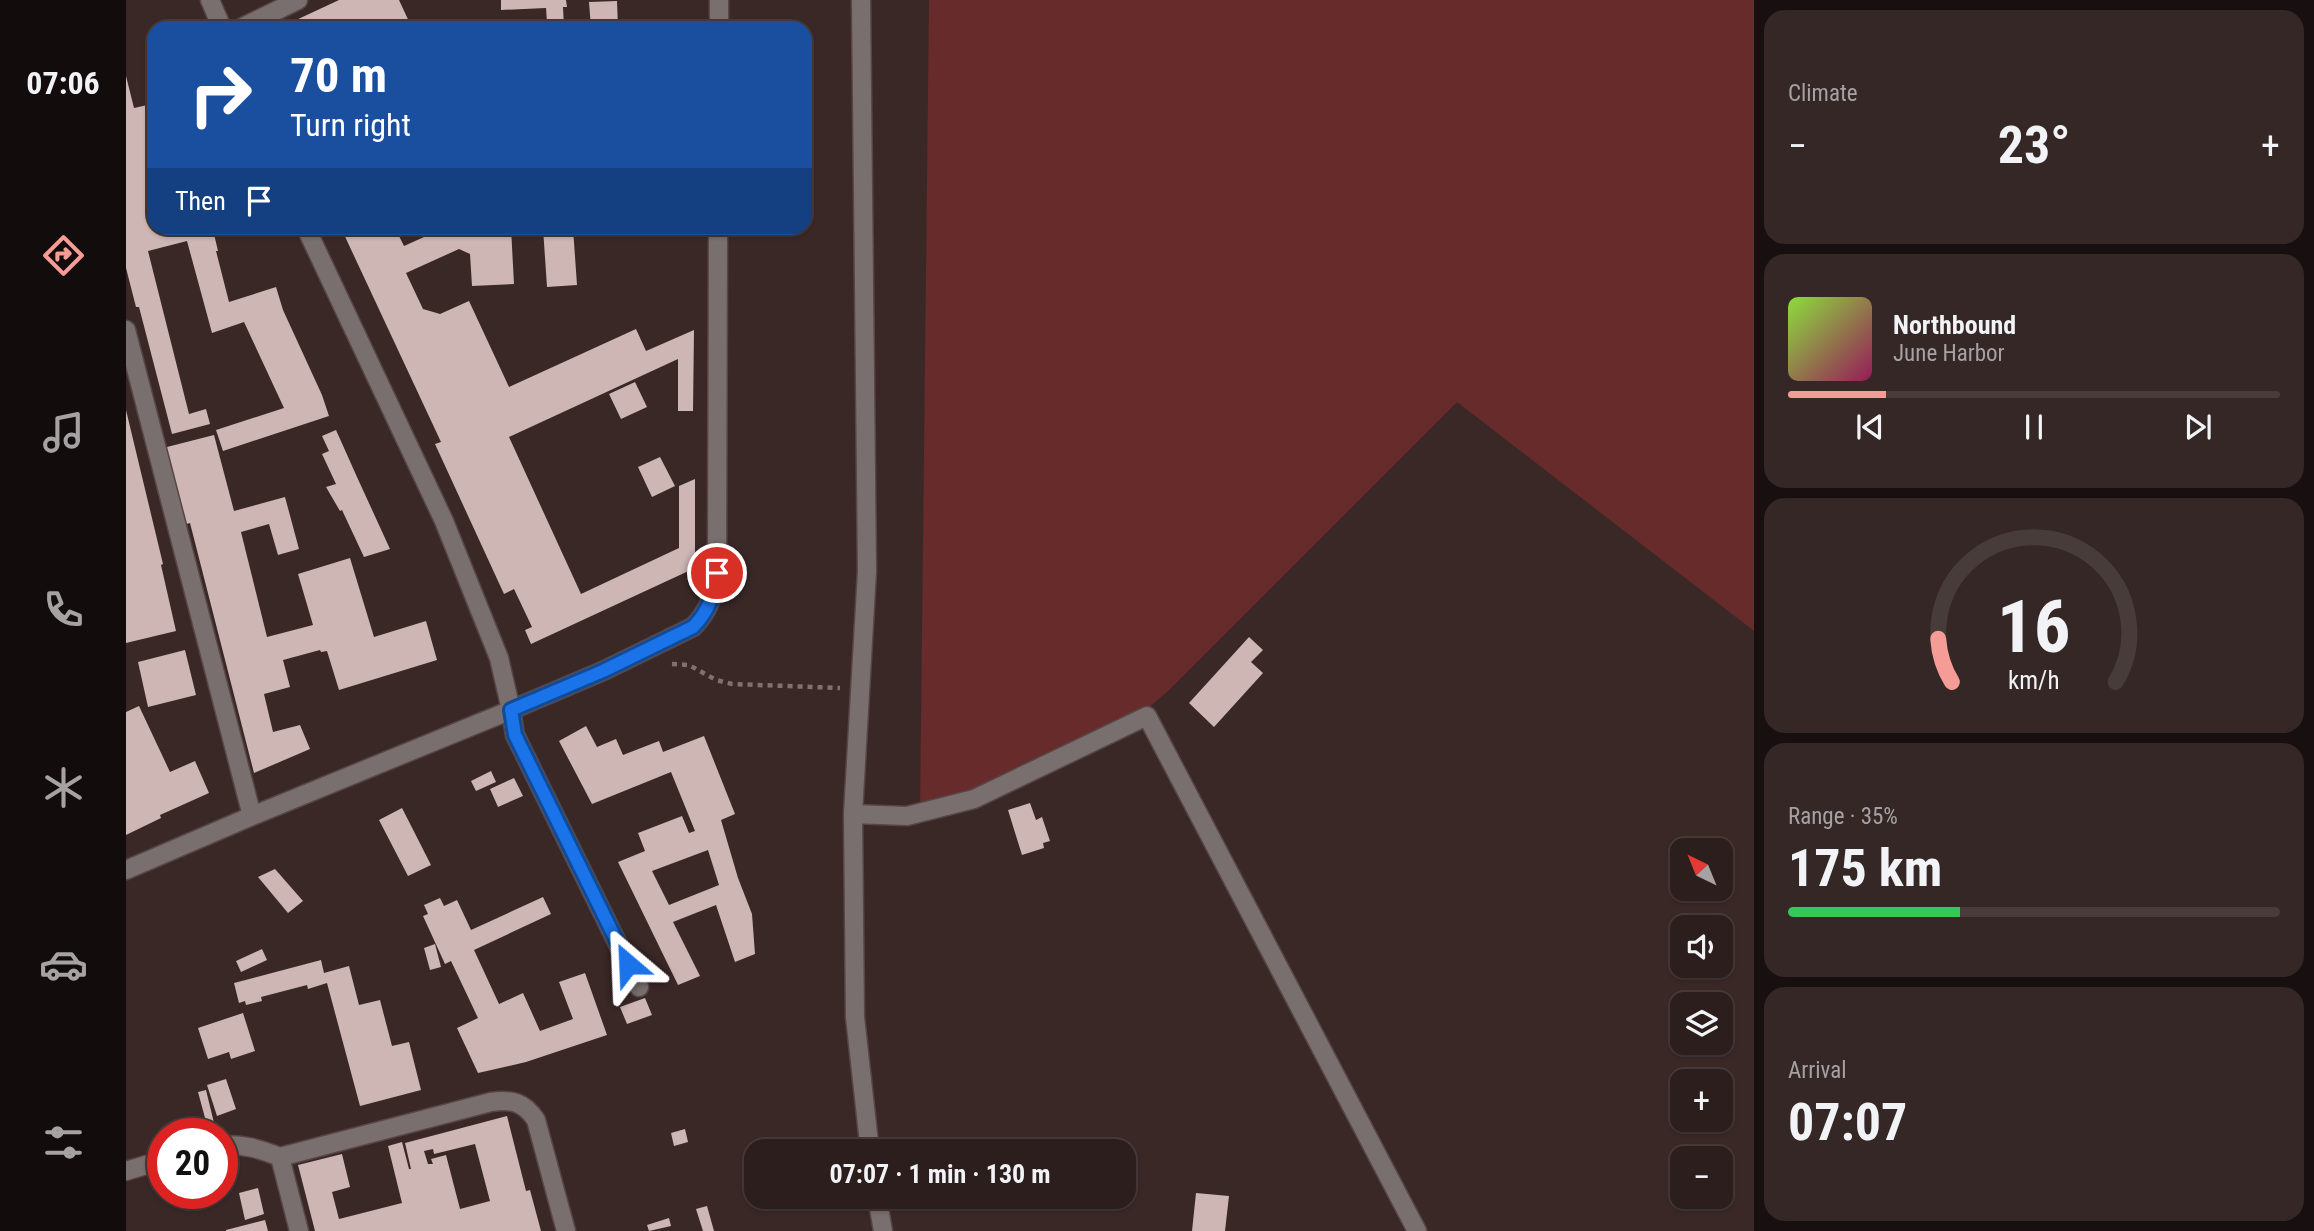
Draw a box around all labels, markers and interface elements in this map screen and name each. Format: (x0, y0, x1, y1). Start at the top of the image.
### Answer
text: 70 m (290, 47, 387, 104)
icon: right (175, 49, 266, 140)
text: 07:06 (26, 64, 100, 102)
text: Climate (1788, 80, 1858, 107)
text: Turn right (290, 106, 411, 144)
text: 23° (1998, 115, 2070, 176)
text: − (1788, 124, 1807, 168)
text: + (2261, 124, 2280, 168)
icon: arrive (240, 182, 278, 220)
text: Then (175, 186, 226, 216)
icon: directions (39, 231, 88, 280)
text: Northbound (1893, 310, 2016, 340)
text: June Harbor (1893, 340, 2005, 367)
icon: music (39, 408, 88, 457)
icon: previous (1851, 408, 1889, 446)
icon: pause (2015, 408, 2053, 446)
icon: next (2179, 408, 2217, 446)
pin (687, 543, 747, 603)
icon: arrive (698, 554, 736, 592)
text: 16 (1997, 584, 2071, 670)
icon: phone (39, 585, 88, 634)
text: km/h (2008, 665, 2060, 694)
icon: climate (39, 763, 88, 812)
text: Range · 35% (1788, 803, 1898, 830)
north arrow (1670, 838, 1732, 901)
map controls (1670, 838, 1733, 1209)
text: 175 km (1788, 838, 1942, 899)
button: sound (1670, 915, 1733, 978)
position arrow (591, 927, 665, 1001)
icon: car (39, 940, 88, 989)
button: layers (1670, 992, 1733, 1055)
text: Arrival (1788, 1057, 1847, 1084)
button: + (1670, 1069, 1733, 1132)
text: 07:07 (1788, 1092, 1907, 1153)
icon: filters (39, 1118, 88, 1167)
speed limit sign: 20 (147, 1118, 238, 1209)
button: − (1670, 1146, 1733, 1209)
text: 07:07 · 1 min · 130 m (830, 1159, 1050, 1189)

